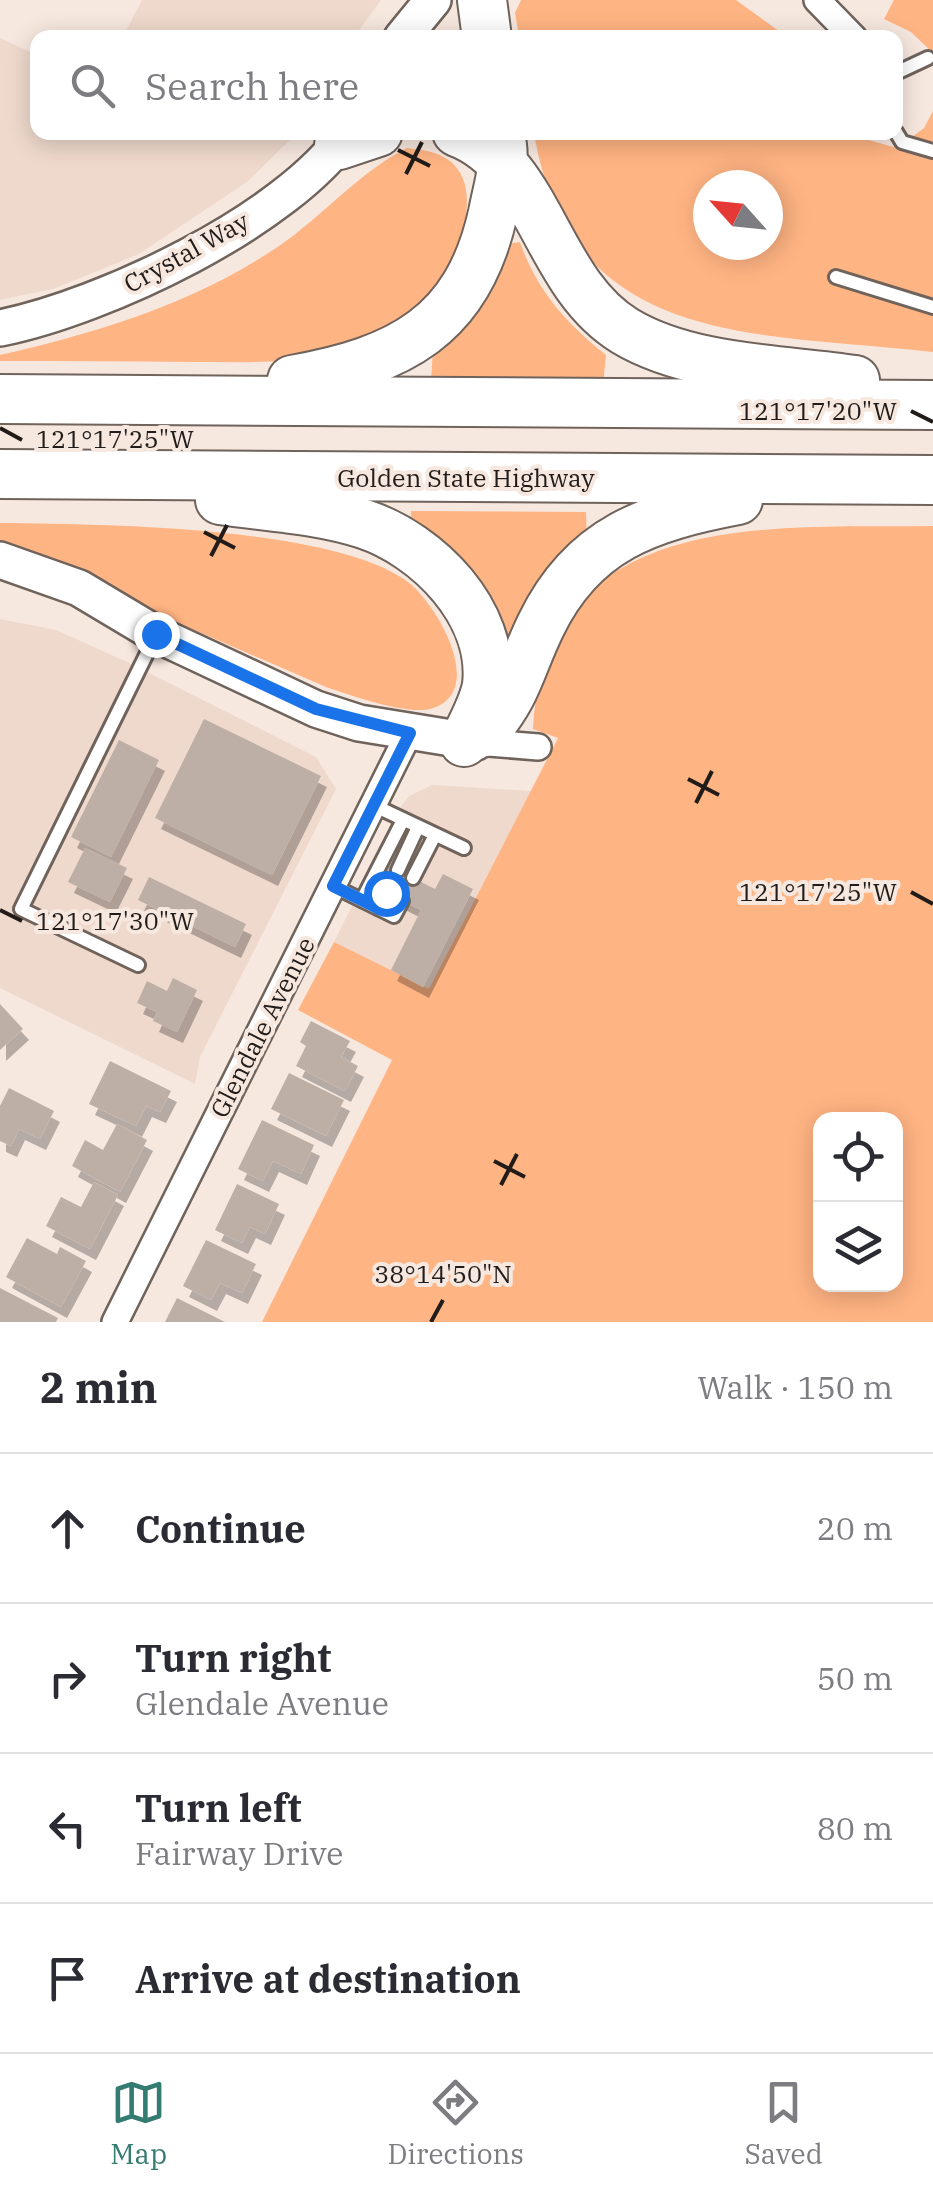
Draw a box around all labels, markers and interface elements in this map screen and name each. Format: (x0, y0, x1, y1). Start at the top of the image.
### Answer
search box (30, 30, 903, 140)
icon: search (65, 58, 120, 113)
text: Search here (145, 61, 359, 110)
north arrow (693, 170, 783, 260)
street label: Crystal Way (118, 204, 255, 300)
text: 121°17'20"W (739, 394, 897, 427)
text: 121°17'25"W (36, 422, 194, 455)
street label: Golden State Highway (337, 461, 595, 494)
route end (134, 612, 180, 658)
route start (364, 871, 410, 917)
text: 121°17'25"W (739, 875, 897, 908)
text: 121°17'30"W (36, 904, 194, 937)
street label: Glendale Avenue (202, 931, 322, 1123)
map controls (813, 1112, 903, 1292)
button: locate (813, 1112, 903, 1202)
button: layers (813, 1202, 903, 1292)
text: 38°14'50"N (374, 1257, 512, 1290)
text: 2 min (40, 1360, 158, 1415)
text: Walk · 150 m (697, 1366, 893, 1408)
icon: ahead (40, 1501, 95, 1556)
text: Continue (135, 1504, 306, 1553)
text: 20 m (817, 1507, 893, 1549)
text: Turn right (135, 1633, 331, 1682)
icon: right (40, 1651, 95, 1706)
text: 50 m (817, 1657, 893, 1699)
text: Glendale Avenue (135, 1682, 389, 1724)
text: Turn left (135, 1783, 302, 1832)
icon: left (40, 1801, 95, 1856)
text: 80 m (817, 1807, 893, 1849)
text: Fairway Drive (135, 1832, 343, 1874)
icon: arrive (40, 1951, 95, 2006)
text: Arrive at destination (135, 1954, 521, 2003)
tab: Map (110, 2075, 167, 2172)
tab: Directions (387, 2075, 524, 2172)
tab: Saved (744, 2075, 823, 2172)

